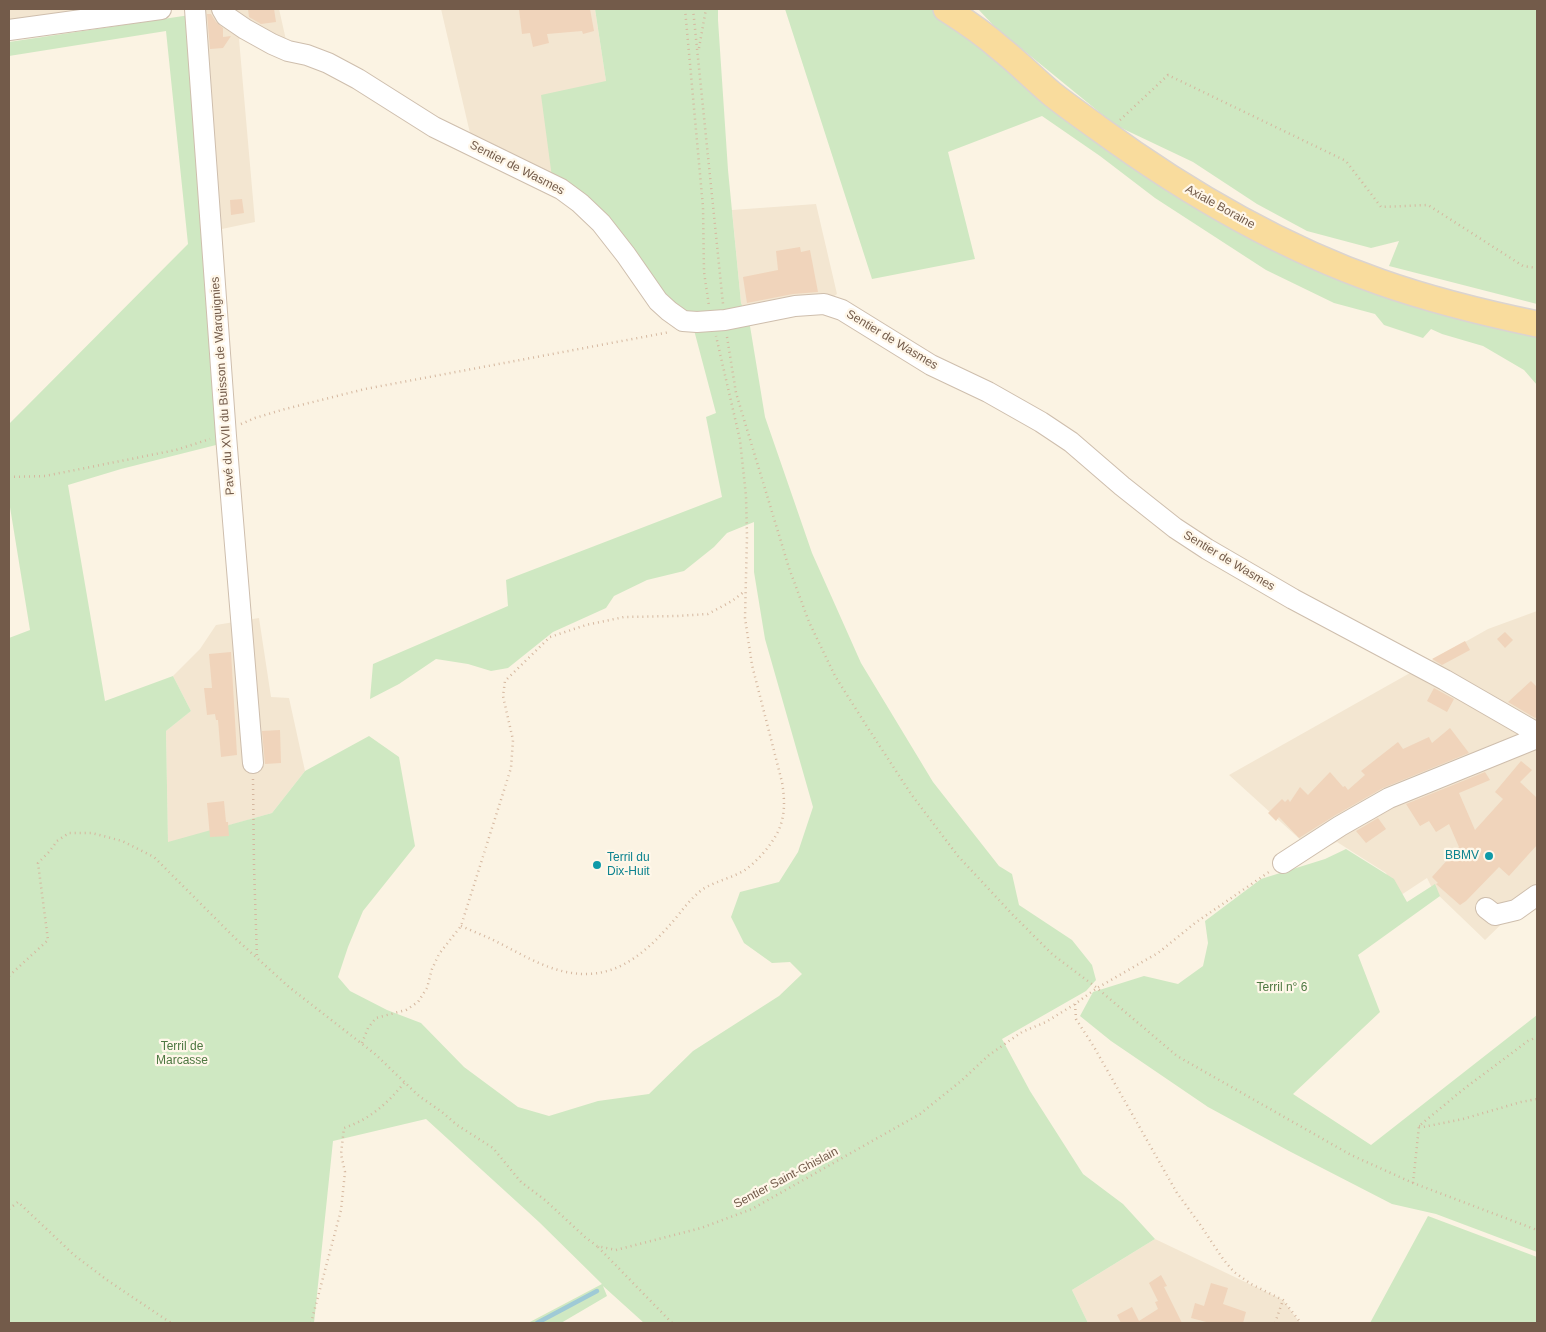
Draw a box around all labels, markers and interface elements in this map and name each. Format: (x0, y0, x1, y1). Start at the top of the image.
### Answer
street label: Sentier de Wasmes (467, 138, 567, 198)
street label: Axiale Boraine (1183, 182, 1257, 232)
street label: Pavé du XVII du Buisson de Warquignies (208, 276, 238, 496)
street label: Sentier de Wasmes (844, 307, 940, 373)
street label: Sentier de Wasmes (1181, 528, 1277, 594)
place label: BBMV (1445, 849, 1479, 863)
marker: BBMV (1483, 850, 1495, 862)
place label: Terril du Dix-Huit (607, 851, 650, 879)
marker: Terril du Dix-Huit (591, 859, 603, 871)
park label: Terril n° 6 (1257, 981, 1307, 995)
park label: Terril de Marcasse (156, 1040, 208, 1068)
street label: Sentier Saint-Ghislain (731, 1144, 841, 1212)

